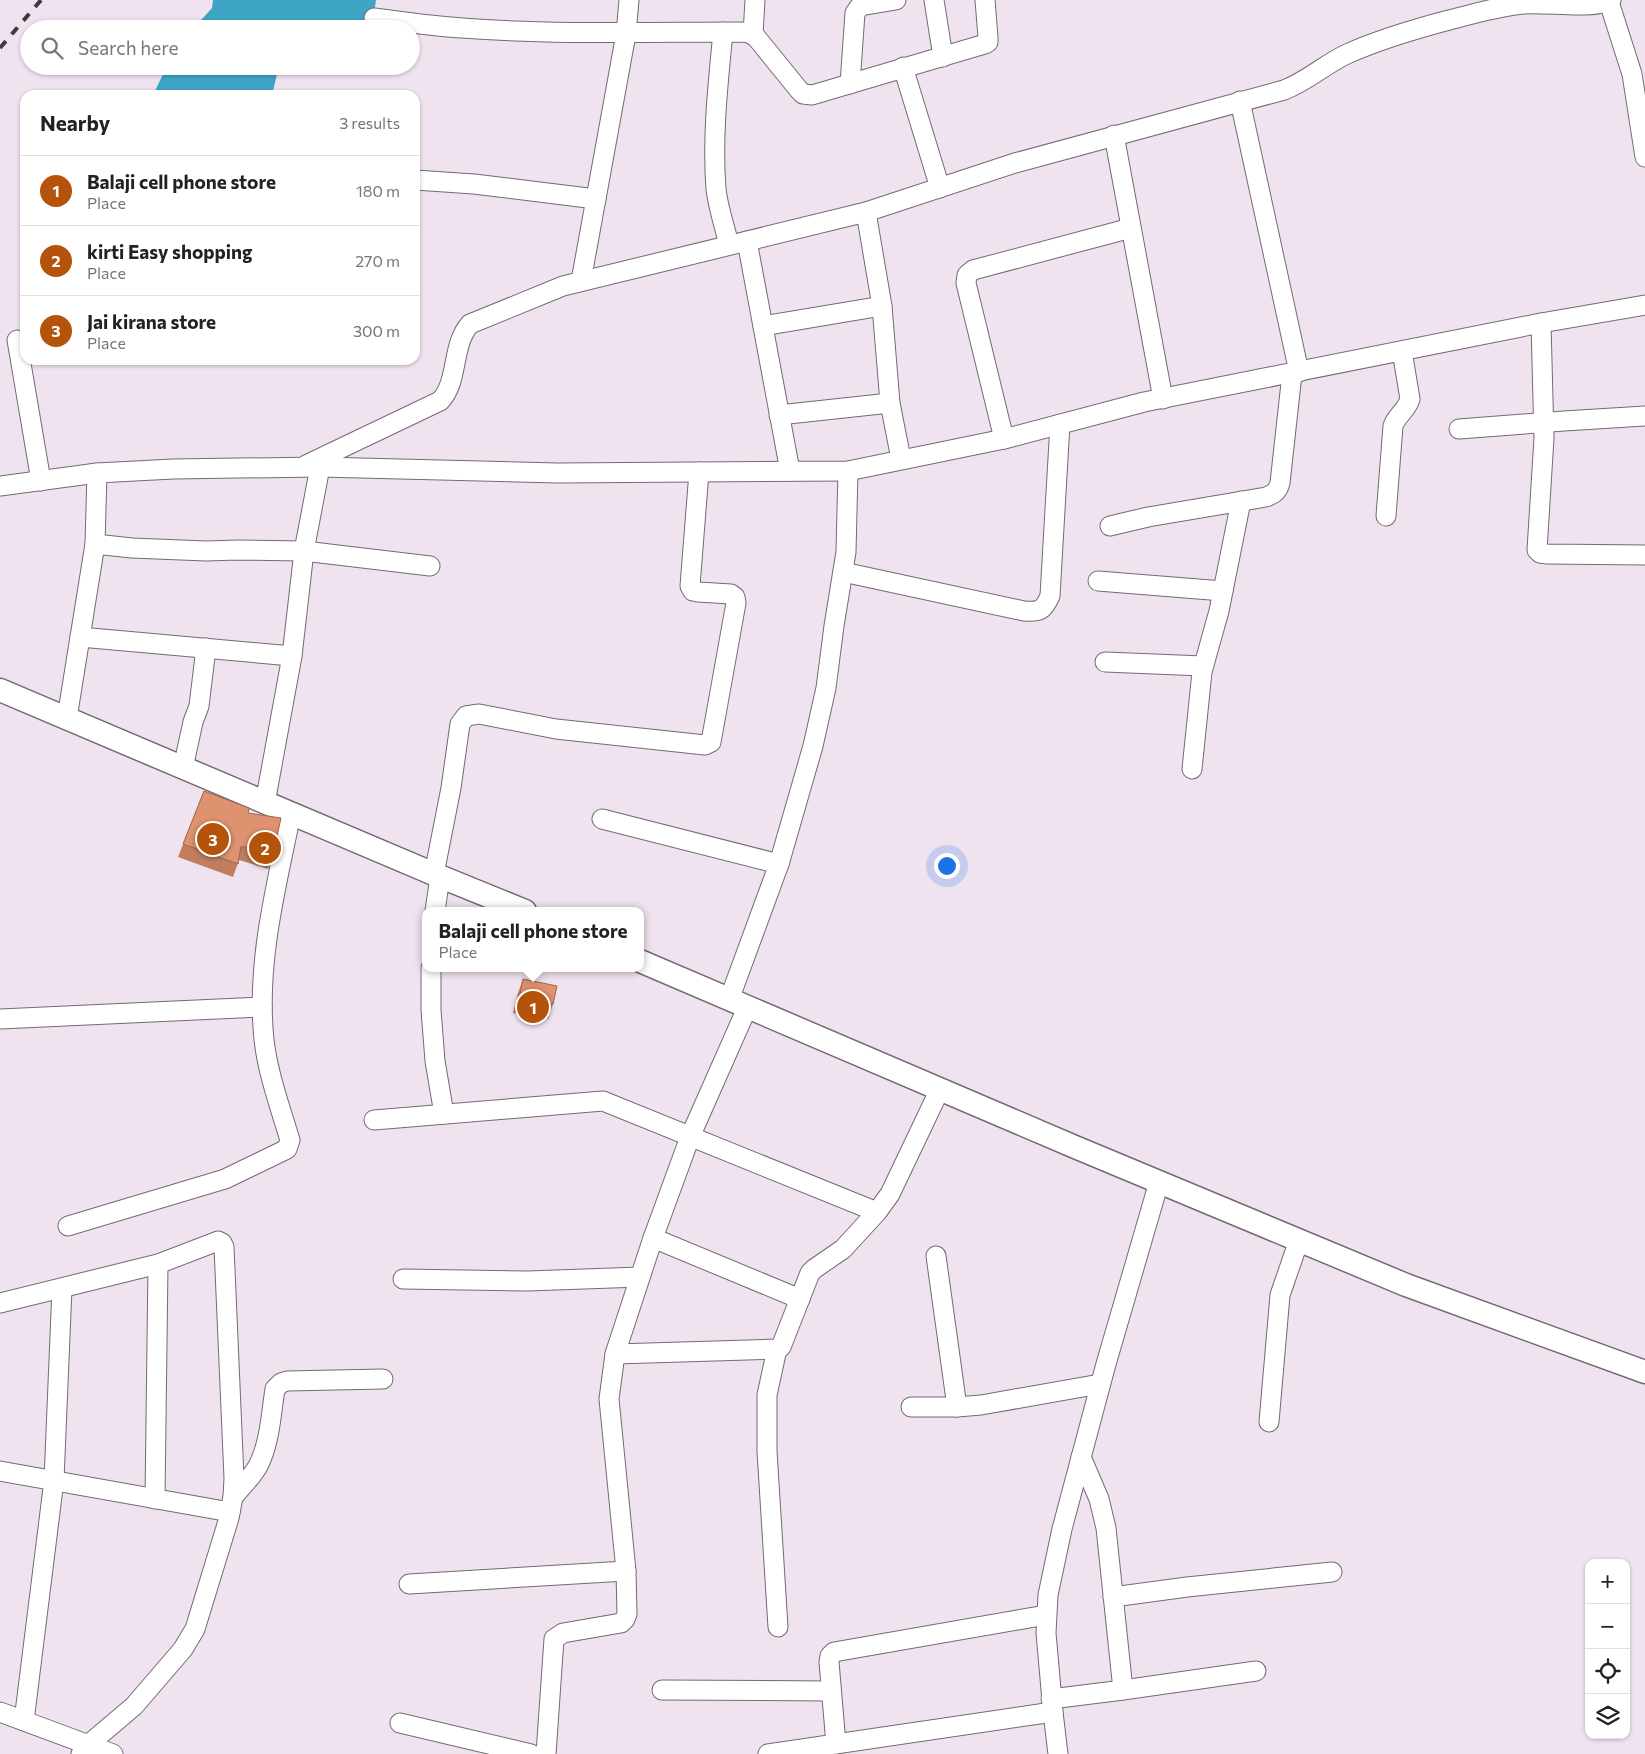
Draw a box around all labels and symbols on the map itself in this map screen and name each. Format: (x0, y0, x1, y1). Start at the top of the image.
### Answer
pin: 3 (197, 820, 229, 858)
pin: 2 (249, 829, 281, 867)
your location (934, 853, 960, 879)
pin: 1 (517, 988, 549, 1026)

